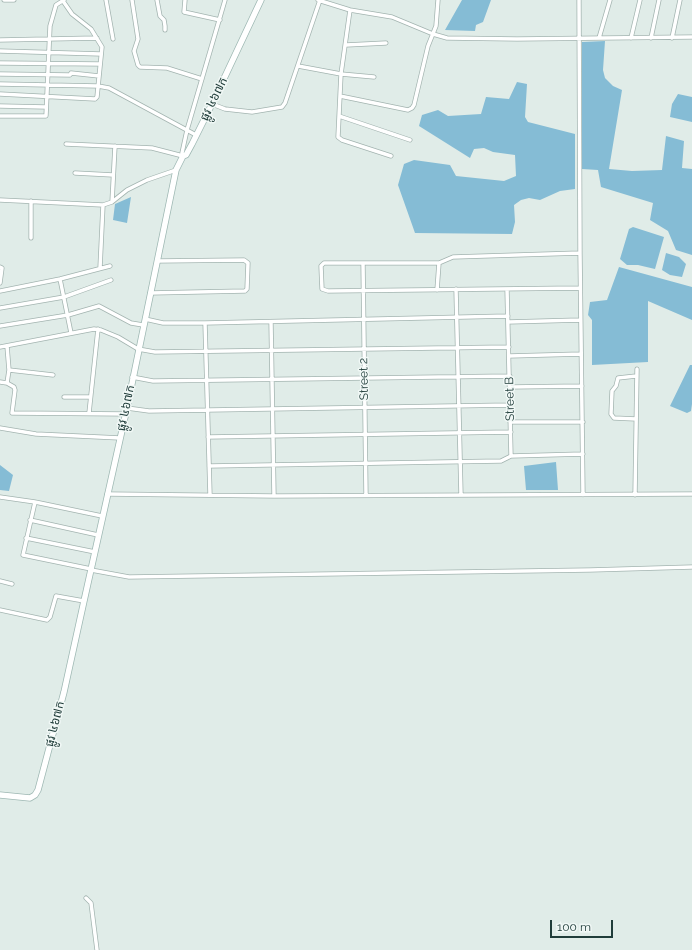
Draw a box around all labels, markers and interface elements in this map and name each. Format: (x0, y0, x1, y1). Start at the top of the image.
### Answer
street label: ផ្លូវ ៤៦៧ក (197, 75, 231, 123)
street label: Street 2 (356, 358, 372, 400)
street label: Street B (502, 377, 518, 421)
street label: ផ្លូវ ៤៦៧ក (114, 384, 138, 432)
street label: ផ្លូវ ៤៦៧ក (42, 700, 68, 748)
scale bar (552, 912, 615, 938)
text: 100 m (557, 920, 591, 934)

